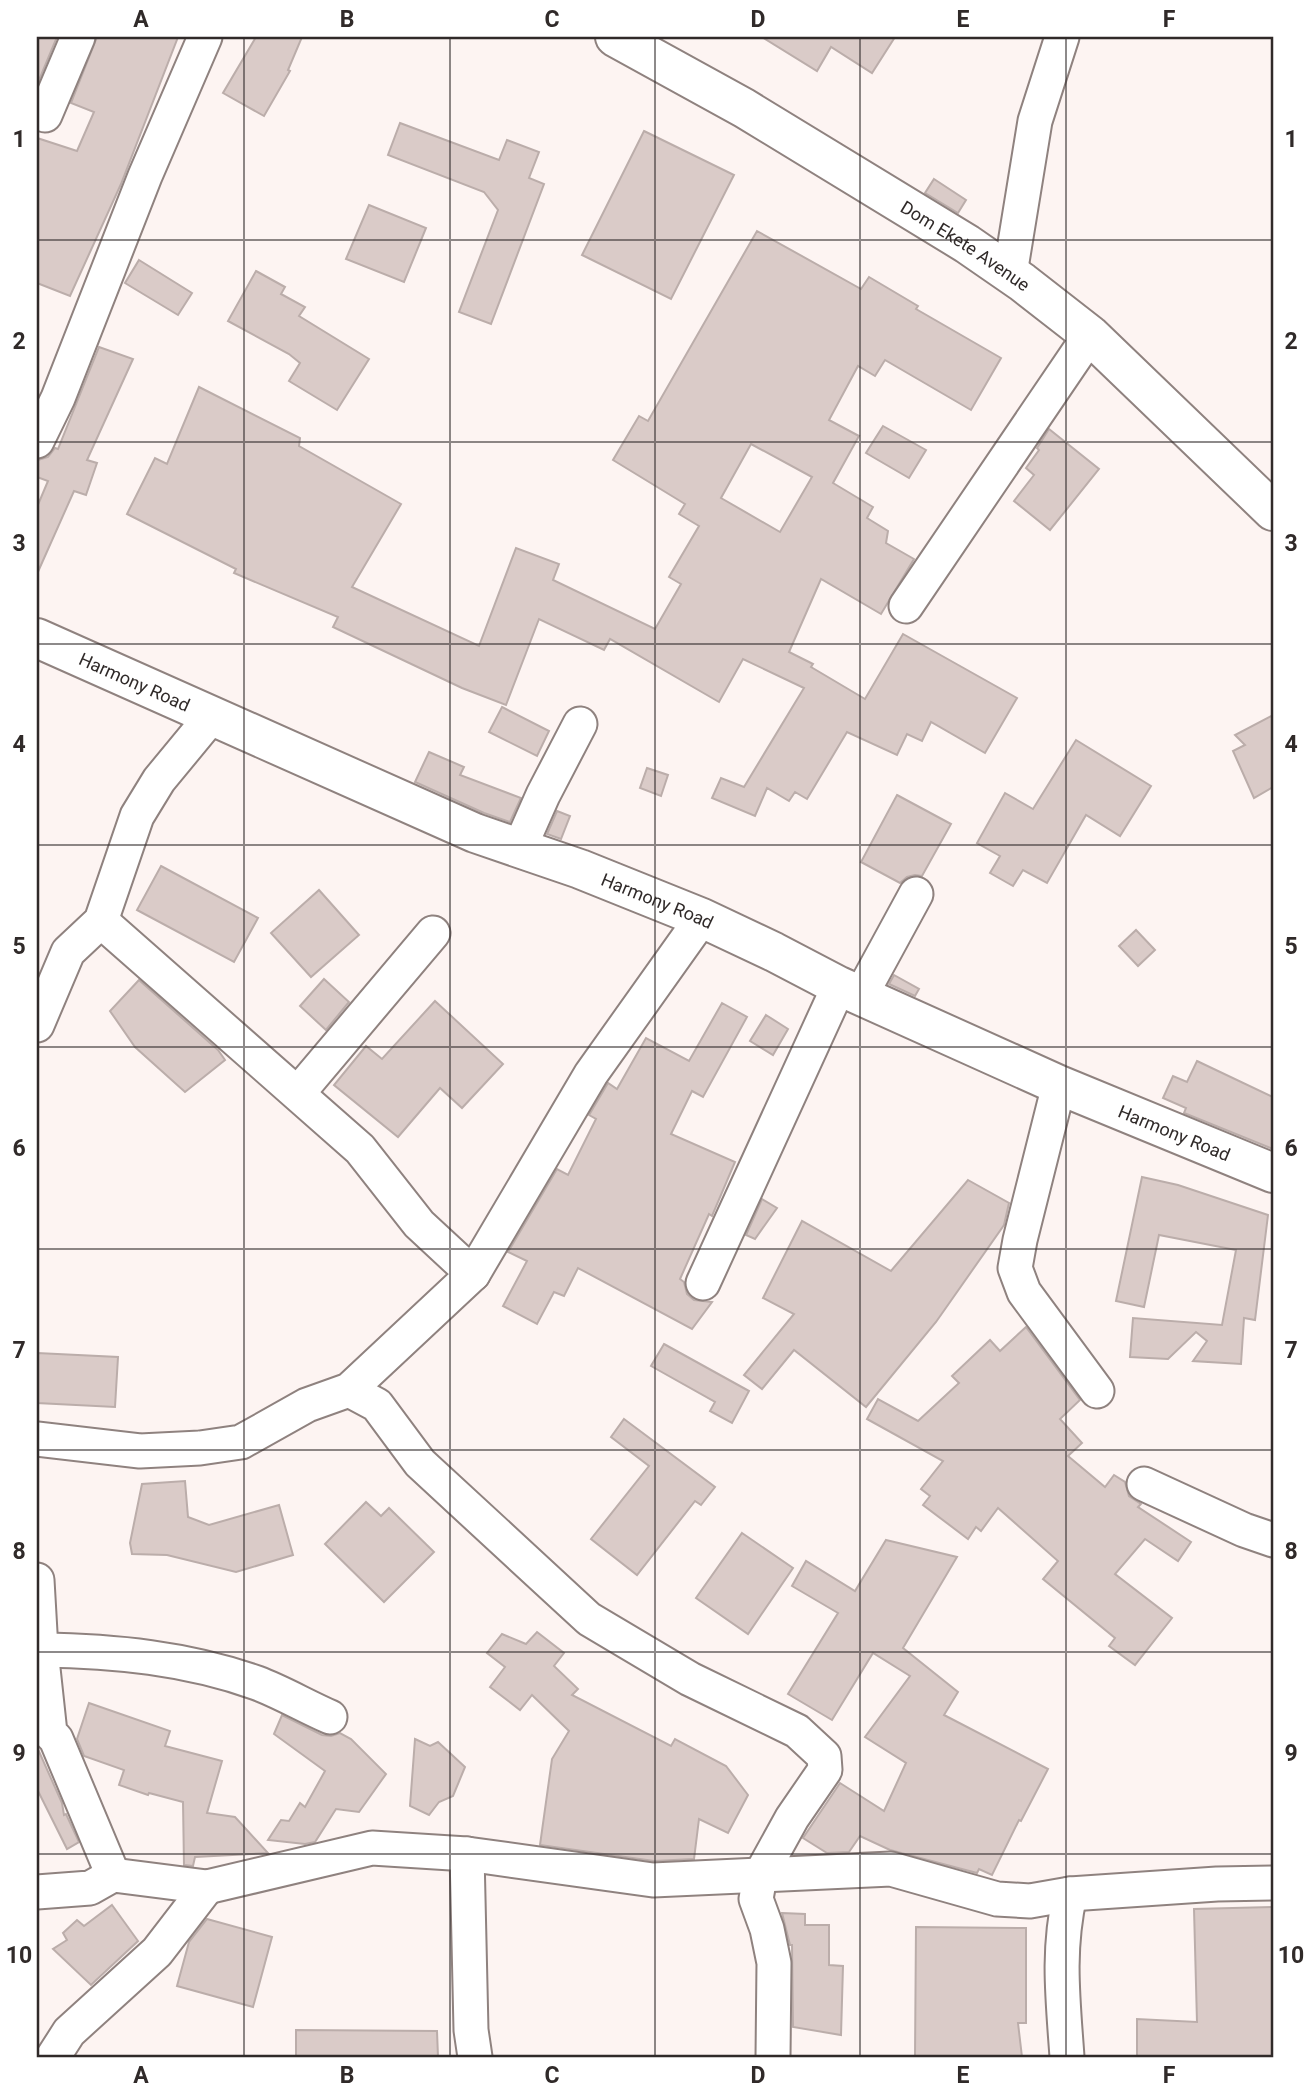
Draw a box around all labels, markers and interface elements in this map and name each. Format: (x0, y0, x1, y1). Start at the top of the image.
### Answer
text: A (133, 6, 149, 33)
text: B (340, 6, 354, 33)
text: C (544, 6, 560, 33)
text: D (751, 6, 765, 33)
text: E (957, 6, 970, 33)
text: F (1163, 6, 1176, 33)
text: 1 (12, 126, 26, 153)
text: 1 (1284, 126, 1298, 153)
street label: Dom Ekete Avenue (897, 196, 1034, 295)
text: 2 (12, 328, 26, 355)
text: 2 (1284, 328, 1298, 355)
text: 3 (12, 530, 26, 557)
text: 3 (1284, 530, 1298, 557)
street label: Harmony Road (76, 648, 193, 715)
text: 4 (12, 731, 26, 758)
text: 4 (1284, 731, 1298, 758)
street label: Harmony Road (598, 868, 717, 932)
text: 5 (12, 933, 26, 960)
text: 5 (1284, 933, 1298, 960)
street label: Harmony Road (1115, 1100, 1234, 1165)
text: 6 (12, 1135, 26, 1162)
text: 6 (1284, 1135, 1298, 1162)
text: 7 (12, 1337, 26, 1364)
text: 7 (1284, 1337, 1298, 1364)
text: 8 (12, 1538, 26, 1565)
text: 8 (1284, 1538, 1298, 1565)
text: 9 (12, 1740, 26, 1767)
text: 9 (1284, 1740, 1298, 1767)
text: 10 (6, 1942, 32, 1969)
text: 10 (1278, 1942, 1304, 1969)
text: A (133, 2062, 149, 2089)
text: B (340, 2062, 354, 2089)
text: C (544, 2062, 560, 2089)
text: D (751, 2062, 765, 2089)
text: E (957, 2062, 970, 2089)
text: F (1163, 2062, 1176, 2089)

